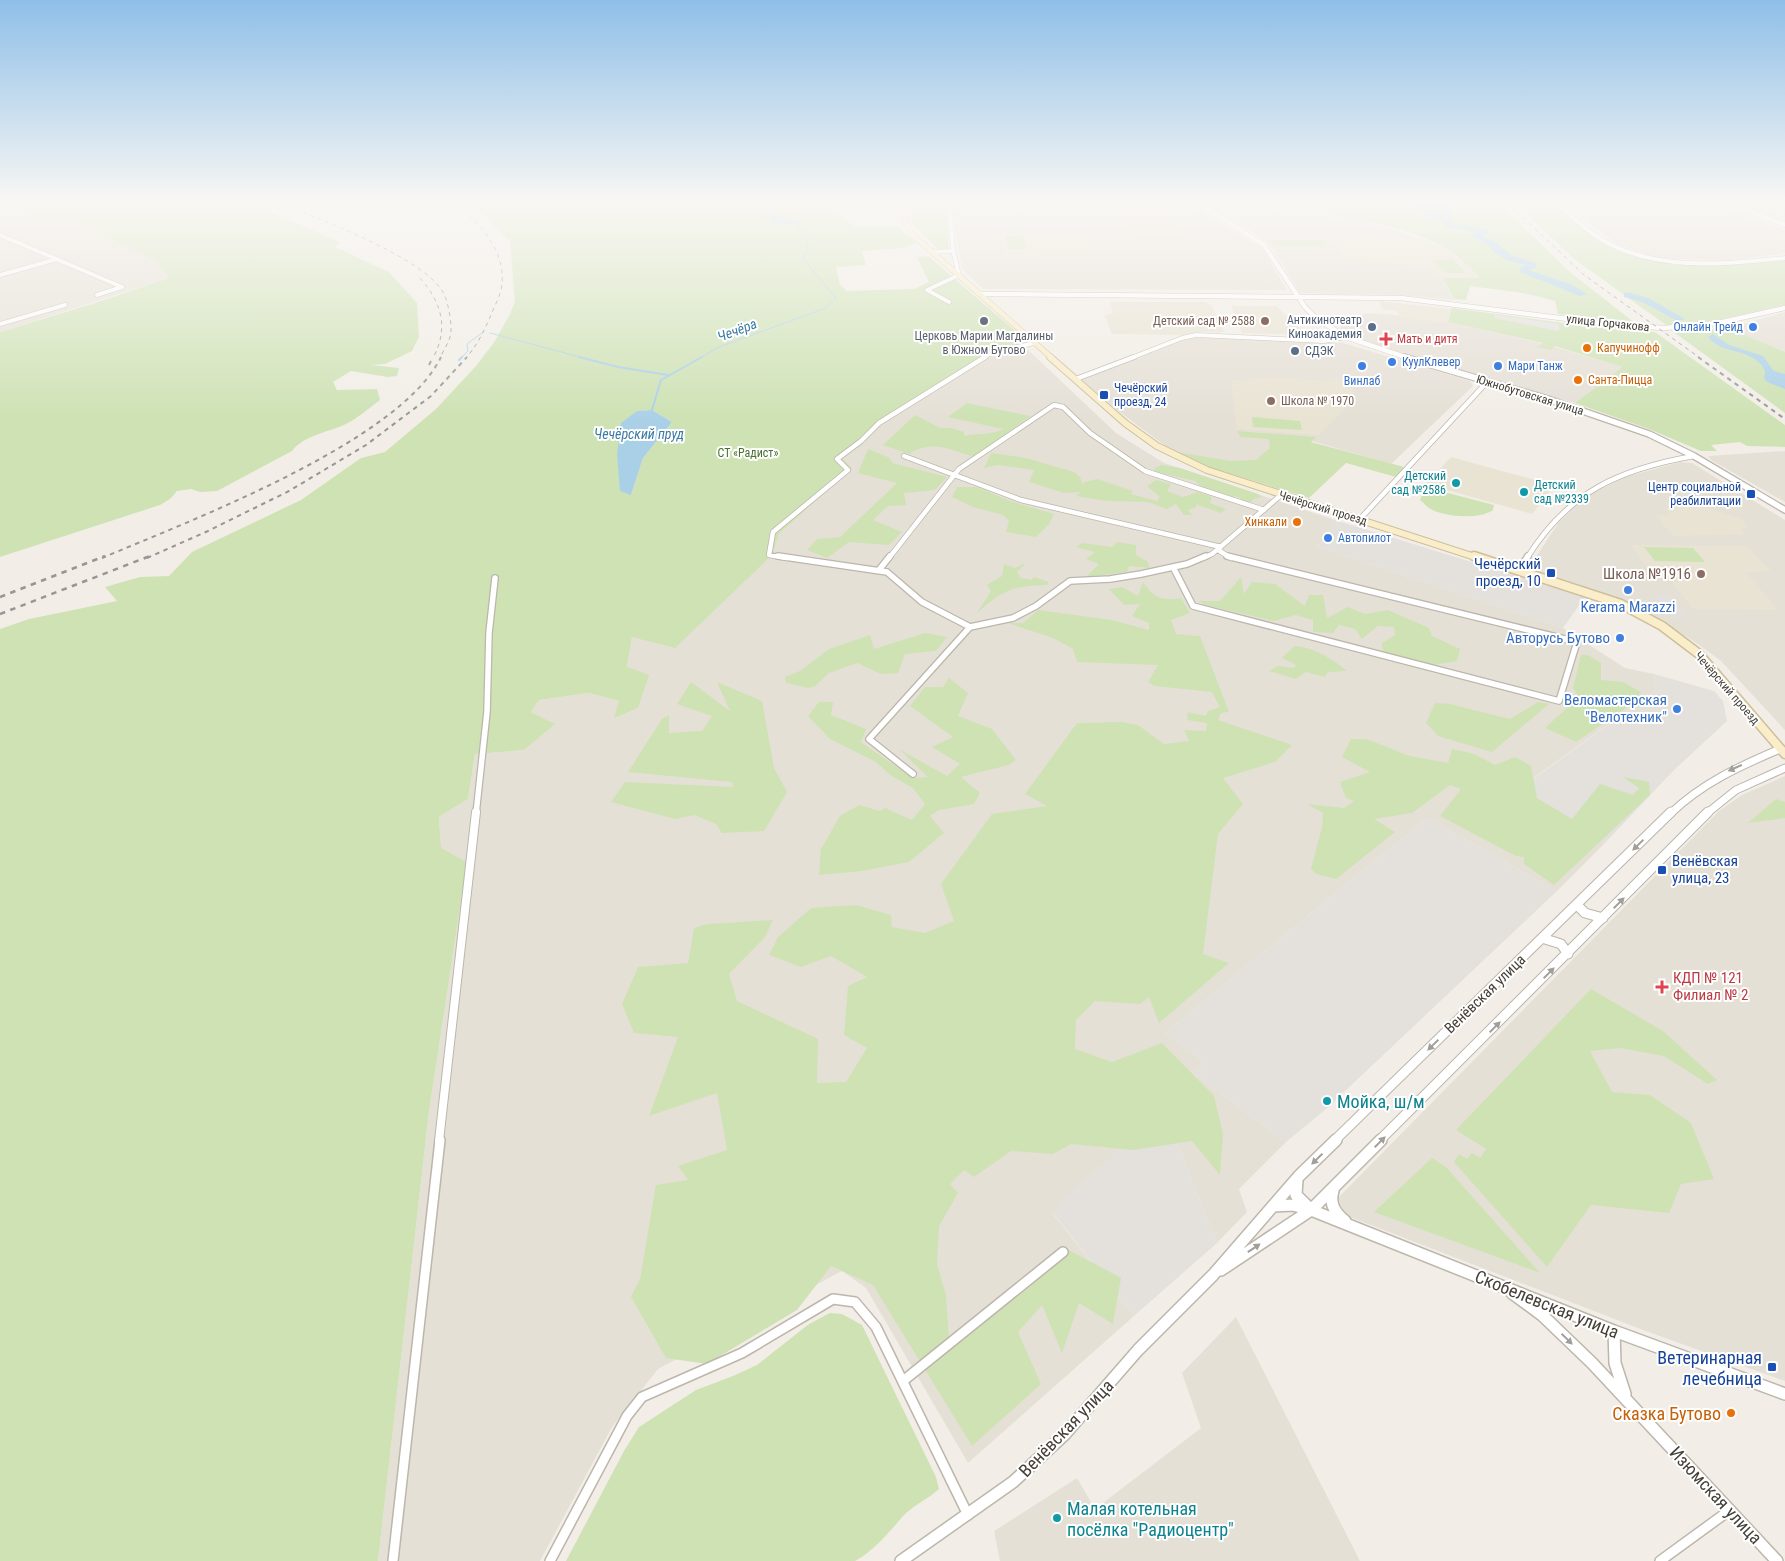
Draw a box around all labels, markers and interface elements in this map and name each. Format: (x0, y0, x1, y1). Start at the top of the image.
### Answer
street label: улица Горчакова (1566, 312, 1650, 334)
place label: Антикинотеатр Киноакадемия (1287, 313, 1362, 341)
place label: Детский сад № 2588 (1153, 314, 1255, 328)
water label: Чечёра (715, 315, 759, 345)
marker: Церковь Марии Магдалины в Южном Бутово (978, 315, 990, 327)
marker: Детский сад № 2588 (1259, 315, 1271, 327)
place label: Онлайн Трейд (1673, 320, 1744, 334)
marker: Антикинотеатр Киноакадемия (1366, 321, 1378, 333)
marker: Онлайн Трейд (1747, 321, 1759, 333)
place label: Церковь Марии Магдалины в Южном Бутово (915, 329, 1053, 357)
marker: Мать и дитя (1379, 332, 1393, 346)
place label: Мать и дитя (1397, 332, 1458, 346)
place label: Капучинофф (1597, 341, 1660, 355)
marker: Капучинофф (1581, 342, 1593, 354)
place label: СДЭК (1305, 344, 1334, 358)
marker: СДЭК (1289, 345, 1301, 357)
place label: КуулКлевер (1402, 355, 1461, 369)
marker: КуулКлевер (1386, 356, 1398, 368)
place label: Мари Танж (1508, 359, 1563, 373)
marker: Винлаб (1356, 360, 1368, 372)
marker: Мари Танж (1492, 360, 1504, 372)
street label: Южнобутовская улица (1475, 372, 1586, 418)
place label: Санта-Пицца (1588, 373, 1653, 387)
place label: Винлаб (1344, 374, 1380, 388)
marker: Санта-Пицца (1572, 374, 1584, 386)
place label: Чечёрский проезд, 24 (1114, 381, 1168, 409)
marker: Чечёрский проезд, 24 (1098, 389, 1110, 401)
place label: Школа № 1970 (1281, 394, 1354, 408)
marker: Школа № 1970 (1265, 395, 1277, 407)
water label: Чечёрский пруд (594, 426, 684, 442)
park label: СТ «Радист» (718, 446, 778, 460)
place label: Детский сад №2586 (1391, 469, 1446, 497)
marker: Детский сад №2586 (1450, 477, 1462, 489)
place label: Детский сад №2339 (1534, 478, 1589, 506)
place label: Центр социальной реабилитации (1648, 480, 1741, 508)
marker: Детский сад №2339 (1518, 486, 1530, 498)
street label: Чечёрский проезд (1277, 488, 1370, 528)
marker: Центр социальной реабилитации (1745, 488, 1757, 500)
place label: Хинкали (1244, 515, 1287, 529)
marker: Хинкали (1291, 516, 1303, 528)
place label: Автопилот (1338, 531, 1391, 545)
marker: Автопилот (1322, 532, 1334, 544)
place label: Чечёрский проезд, 10 (1474, 555, 1541, 590)
place label: Школа №1916 (1603, 565, 1691, 583)
marker: Чечёрский проезд, 10 (1545, 567, 1557, 579)
marker: Школа №1916 (1695, 568, 1707, 580)
marker: Kerama Marazzi (1622, 584, 1634, 596)
place label: Kerama Marazzi (1581, 598, 1676, 616)
place label: Авторусь Бутово (1506, 629, 1610, 647)
marker: Авторусь Бутово (1614, 632, 1626, 644)
street label: Чечёрский проезд (1692, 649, 1763, 728)
place label: Веломастерская "Велотехник" (1564, 691, 1667, 726)
marker: Веломастерская "Велотехник" (1671, 703, 1683, 715)
one-way arrow (1728, 765, 1742, 773)
one-way arrow (1632, 839, 1644, 851)
place label: Венёвская улица, 23 (1672, 852, 1738, 887)
marker: Венёвская улица, 23 (1656, 864, 1668, 876)
one-way arrow (1613, 897, 1625, 909)
street label: Венёвская улица (1441, 951, 1529, 1037)
one-way arrow (1542, 967, 1554, 979)
place label: КДП № 121 Филиал № 2 (1673, 969, 1749, 1004)
marker: КДП № 121 Филиал № 2 (1655, 980, 1669, 994)
one-way arrow (1489, 1021, 1501, 1033)
one-way arrow (1427, 1039, 1439, 1051)
place label: Мойка, ш/м (1337, 1091, 1425, 1112)
marker: Мойка, ш/м (1321, 1095, 1333, 1107)
one-way arrow (1374, 1136, 1386, 1148)
one-way arrow (1311, 1153, 1323, 1165)
one-way arrow (1247, 1243, 1260, 1253)
street label: Скобелевская улица (1472, 1266, 1622, 1342)
one-way arrow (1561, 1333, 1573, 1345)
place label: Ветеринарная лечебница (1657, 1347, 1762, 1389)
marker: Ветеринарная лечебница (1766, 1361, 1778, 1373)
street label: Венёвская улица (1014, 1375, 1118, 1481)
place label: Сказка Бутово (1612, 1403, 1721, 1424)
marker: Сказка Бутово (1725, 1407, 1737, 1419)
street label: Изюмская улица (1666, 1442, 1766, 1548)
place label: Малая котельная посёлка "Радиоцентр" (1067, 1498, 1234, 1540)
marker: Малая котельная посёлка "Радиоцентр" (1051, 1512, 1063, 1524)

